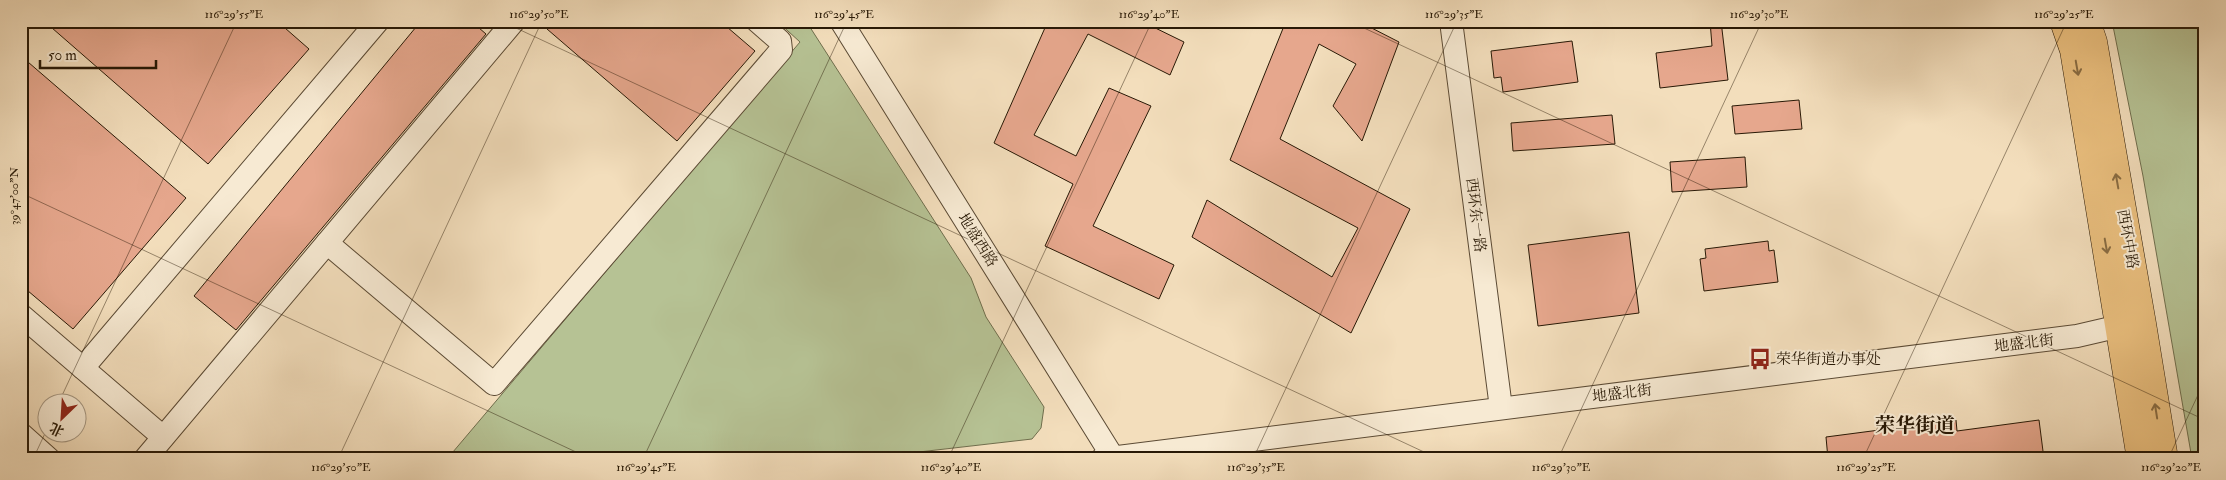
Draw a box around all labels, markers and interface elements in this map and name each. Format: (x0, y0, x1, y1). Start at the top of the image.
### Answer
text: 116°29'55"E (205, 7, 264, 22)
text: 116°29'50"E (509, 7, 569, 22)
text: 116°29'45"E (814, 7, 874, 22)
text: 116°29'40"E (1119, 7, 1180, 22)
text: 116°29'35"E (1425, 7, 1483, 22)
text: 116°29'30"E (1730, 7, 1789, 22)
text: 116°29'25"E (2034, 7, 2094, 22)
scale bar (40, 38, 156, 70)
text: 50 m (48, 46, 77, 65)
one-way arrow (2072, 60, 2082, 76)
text: 39°47'00"N (7, 167, 22, 225)
one-way arrow (2112, 174, 2122, 190)
street label: 西环东一路 (1462, 177, 1490, 253)
street label: 西环中路 (2113, 208, 2142, 270)
street label: 地盛西路 (954, 210, 1002, 271)
one-way arrow (2102, 238, 2112, 254)
street label: 地盛北街 (1993, 330, 2055, 357)
bus stop icon: 荣华街道办事处 (1747, 346, 1773, 372)
place label: 荣华街道办事处 (1776, 350, 1881, 369)
street label: 地盛北街 (1591, 380, 1653, 407)
north arrow (38, 392, 88, 442)
one-way arrow (2151, 403, 2161, 419)
district label: 荣华街道 (1875, 413, 1955, 438)
text: 北 (47, 419, 67, 440)
text: 116°29'50"E (311, 460, 371, 475)
text: 116°29'45"E (616, 460, 676, 475)
text: 116°29'40"E (921, 460, 982, 475)
text: 116°29'35"E (1227, 460, 1285, 475)
text: 116°29'30"E (1532, 460, 1591, 475)
text: 116°29'25"E (1836, 460, 1896, 475)
text: 116°29'20"E (2141, 460, 2201, 475)

